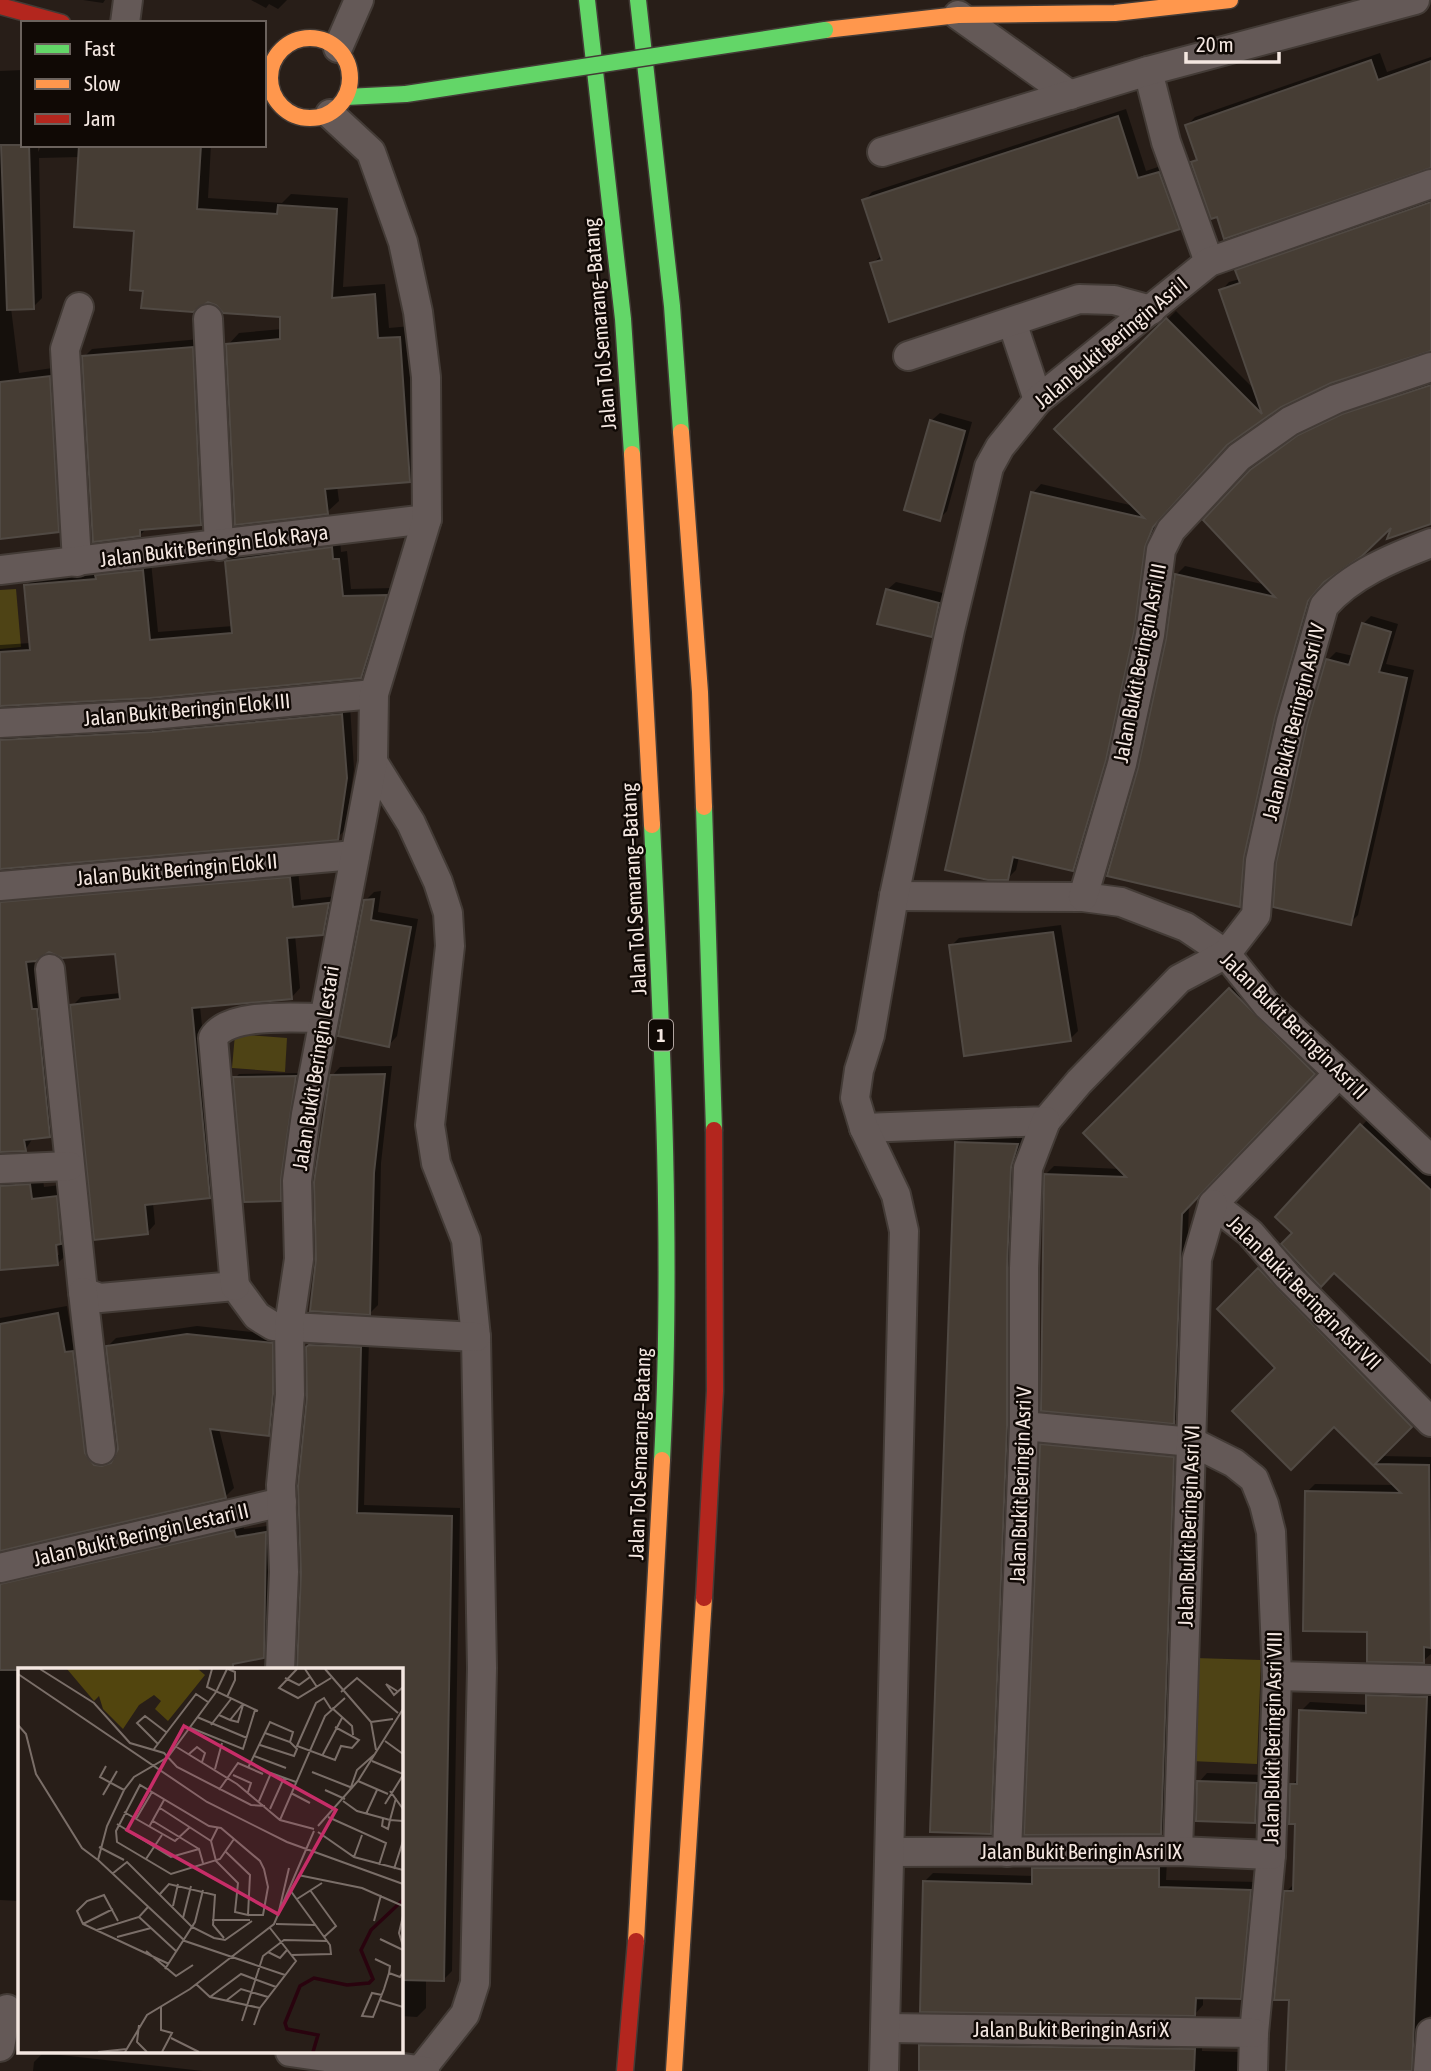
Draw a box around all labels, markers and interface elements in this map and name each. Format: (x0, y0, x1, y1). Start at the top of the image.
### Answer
legend (21, 21, 266, 147)
scale bar (1186, 21, 1279, 65)
text: 20 m (1196, 32, 1234, 56)
text: Fast (84, 36, 115, 60)
text: Slow (84, 71, 121, 95)
text: Jam (84, 106, 116, 130)
street label: Jalan Tol Semarang–Batang (578, 217, 620, 431)
street label: Jalan Bukit Beringin Asri I (1029, 271, 1192, 413)
street label: Jalan Bukit Beringin Elok Raya (98, 519, 329, 571)
street label: Jalan Bukit Beringin Asri III (1108, 561, 1170, 765)
street label: Jalan Bukit Beringin Asri IV (1257, 620, 1329, 823)
street label: Jalan Bukit Beringin Elok III (83, 688, 291, 730)
street label: Jalan Tol Semarang–Batang (615, 782, 651, 996)
street label: Jalan Bukit Beringin Elok II (75, 848, 279, 890)
street label: Jalan Bukit Beringin Asri II (1216, 947, 1373, 1104)
street label: Jalan Bukit Beringin Lestari (287, 964, 343, 1172)
road number: 1 (649, 1020, 673, 1050)
street label: Jalan Bukit Beringin Asri VII (1223, 1210, 1387, 1374)
street label: Jalan Tol Semarang–Batang (623, 1347, 655, 1560)
street label: Jalan Bukit Beringin Asri V (1005, 1385, 1035, 1584)
street label: Jalan Bukit Beringin Asri VI (1172, 1424, 1204, 1627)
street label: Jalan Bukit Beringin Lestari II (31, 1498, 251, 1571)
street label: Jalan Bukit Beringin Asri VIII (1258, 1631, 1286, 1845)
inset map (18, 1668, 402, 2054)
street label: Jalan Bukit Beringin Asri IX (980, 1839, 1182, 1863)
street label: Jalan Bukit Beringin Asri X (973, 2017, 1170, 2041)

